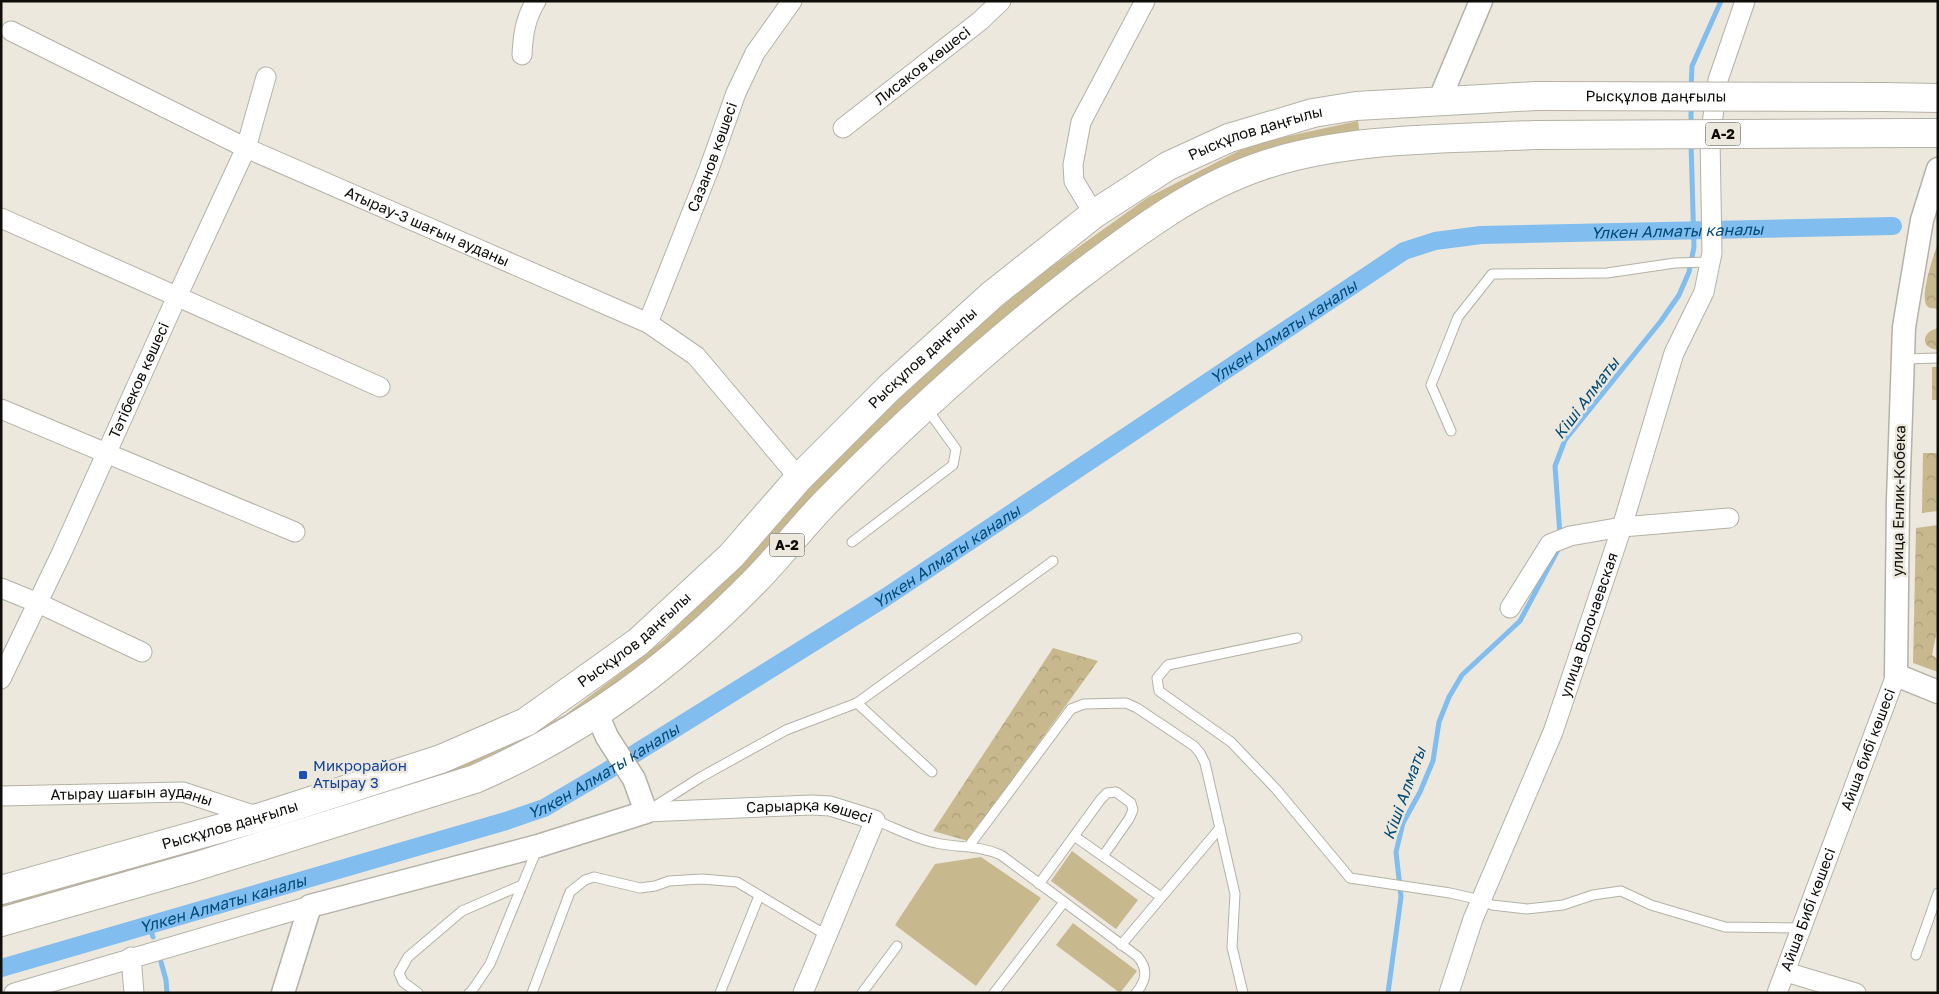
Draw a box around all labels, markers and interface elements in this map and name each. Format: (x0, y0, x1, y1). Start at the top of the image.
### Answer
street label: Лисаков көшесі (871, 22, 973, 108)
street label: Рысқұлов даңғылы (1585, 86, 1727, 105)
street label: Сазанов көшесі (683, 99, 740, 214)
street label: Рысқұлов даңғылы (1185, 102, 1324, 164)
road number: A-2 (1706, 122, 1740, 146)
street label: Атырау-3 шағын ауданы (343, 182, 512, 270)
water label: Үлкен Алматы каналы (1591, 219, 1765, 243)
water label: Үлкен Алматы каналы (1206, 275, 1362, 388)
street label: Рысқұлов даңғылы (864, 303, 980, 412)
street label: Тәтібеков көшесі (104, 319, 172, 441)
water label: Кіші Алматы (1549, 352, 1624, 443)
street label: улица Енлик-Кобека (1888, 425, 1908, 577)
water label: Үлкен Алматы каналы (869, 499, 1025, 613)
road number: A-2 (770, 534, 804, 556)
street label: улица Волочаевская (1555, 550, 1621, 700)
street label: Рысқұлов даңғылы (574, 588, 694, 690)
street label: Айша бибі көшесі (1836, 686, 1898, 813)
water label: Үлкен Алматы каналы (525, 718, 684, 823)
water label: Кіші Алматы (1378, 743, 1430, 842)
place label: Микрорайон Атырау 3 (313, 756, 407, 791)
marker: Микрорайон Атырау 3 (297, 769, 309, 781)
street label: Атырау шағын ауданы (50, 782, 215, 809)
street label: Сарыарқа көшесі (746, 795, 875, 827)
street label: Рысқұлов даңғылы (160, 796, 300, 852)
street label: Айша Бибі көшесі (1776, 845, 1838, 973)
water label: Үлкен Алматы каналы (137, 869, 310, 937)

